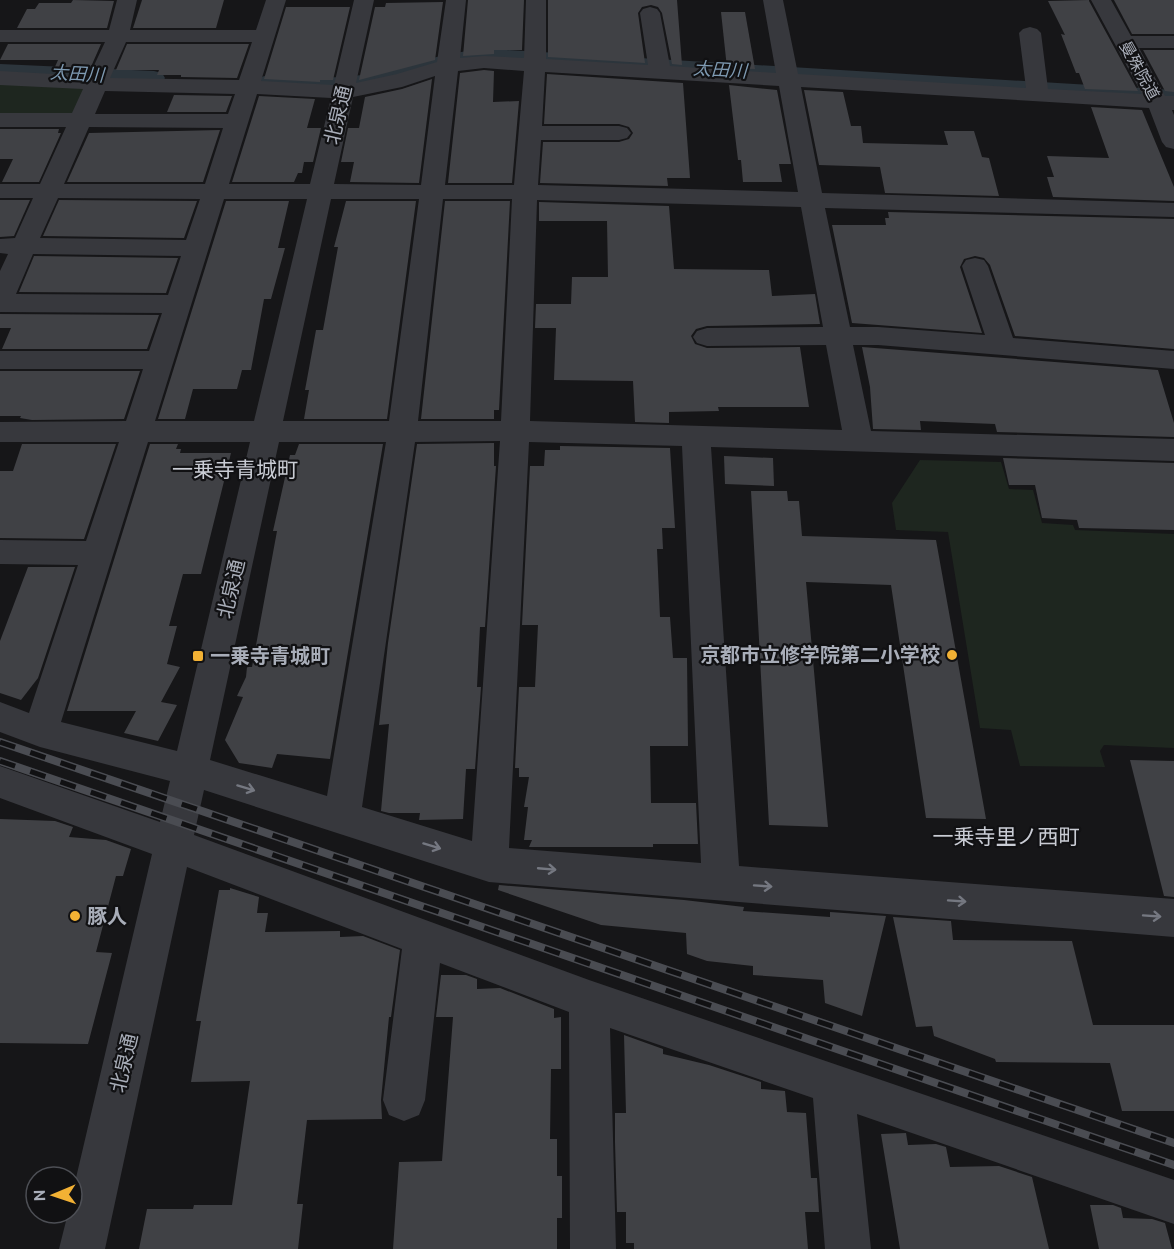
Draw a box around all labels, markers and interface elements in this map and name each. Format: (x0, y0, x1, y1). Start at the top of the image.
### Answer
street label: 曼殊院道 (1117, 38, 1163, 102)
water label: 太田川 (693, 58, 750, 81)
water label: 太田川 (50, 62, 107, 85)
street label: 北泉通 (320, 83, 355, 147)
district label: 一乗寺青城町 (172, 457, 298, 481)
street label: 北泉通 (213, 557, 248, 621)
place label: 京都市立修学院第二小学校 (700, 643, 940, 666)
place label: 一乗寺青城町 (210, 644, 330, 667)
marker: 京都市立修学院第二小学校 (945, 648, 959, 662)
marker: 一乗寺青城町 (191, 649, 205, 663)
one-way arrow (236, 783, 255, 794)
district label: 一乗寺里ノ西町 (933, 824, 1080, 848)
one-way arrow (422, 841, 441, 852)
one-way arrow (537, 863, 557, 874)
one-way arrow (752, 881, 772, 892)
one-way arrow (947, 896, 967, 907)
place label: 豚人 (87, 904, 127, 927)
marker: 豚人 (68, 909, 82, 923)
one-way arrow (1141, 911, 1161, 922)
street label: 北泉通 (106, 1031, 141, 1095)
north arrow (24, 1165, 84, 1225)
text: N (30, 1189, 48, 1202)

